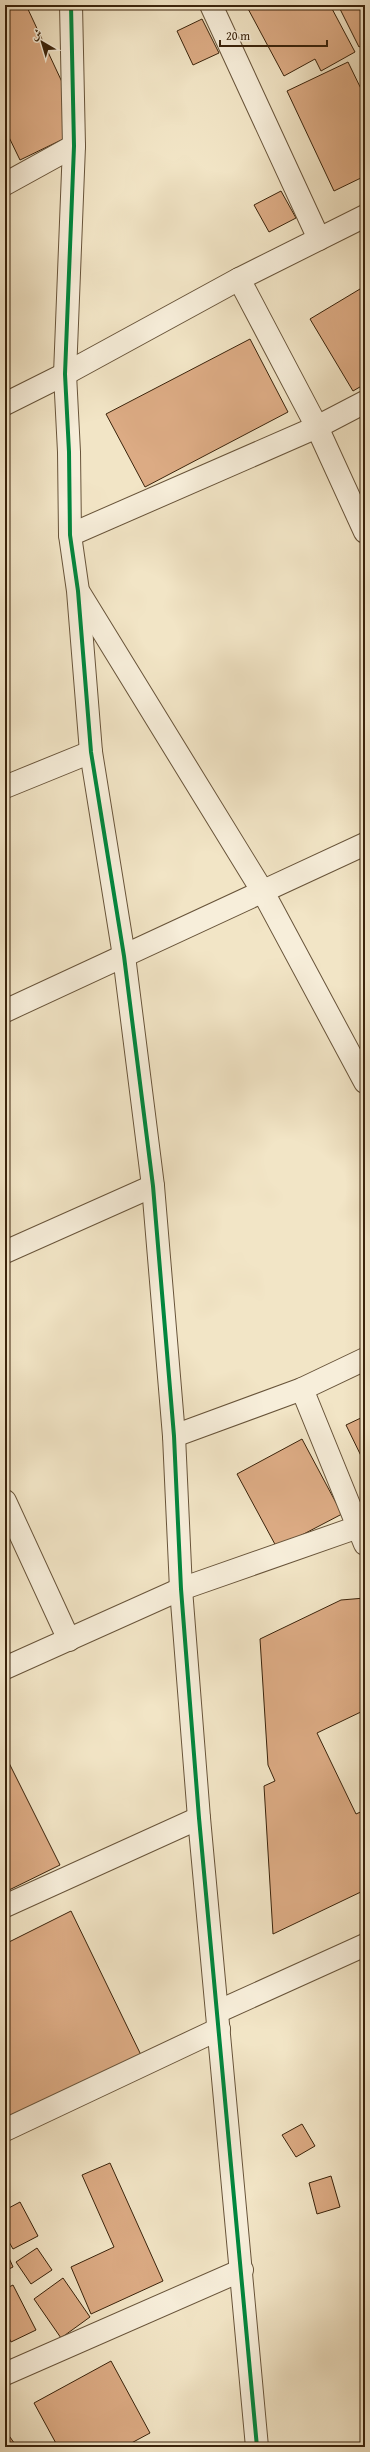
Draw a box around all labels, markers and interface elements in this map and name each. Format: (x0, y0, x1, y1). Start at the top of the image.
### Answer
north arrow (22, 22, 62, 62)
scale bar (220, 22, 327, 48)
text: ش (27, 24, 45, 44)
text: 20 m (226, 27, 250, 44)

